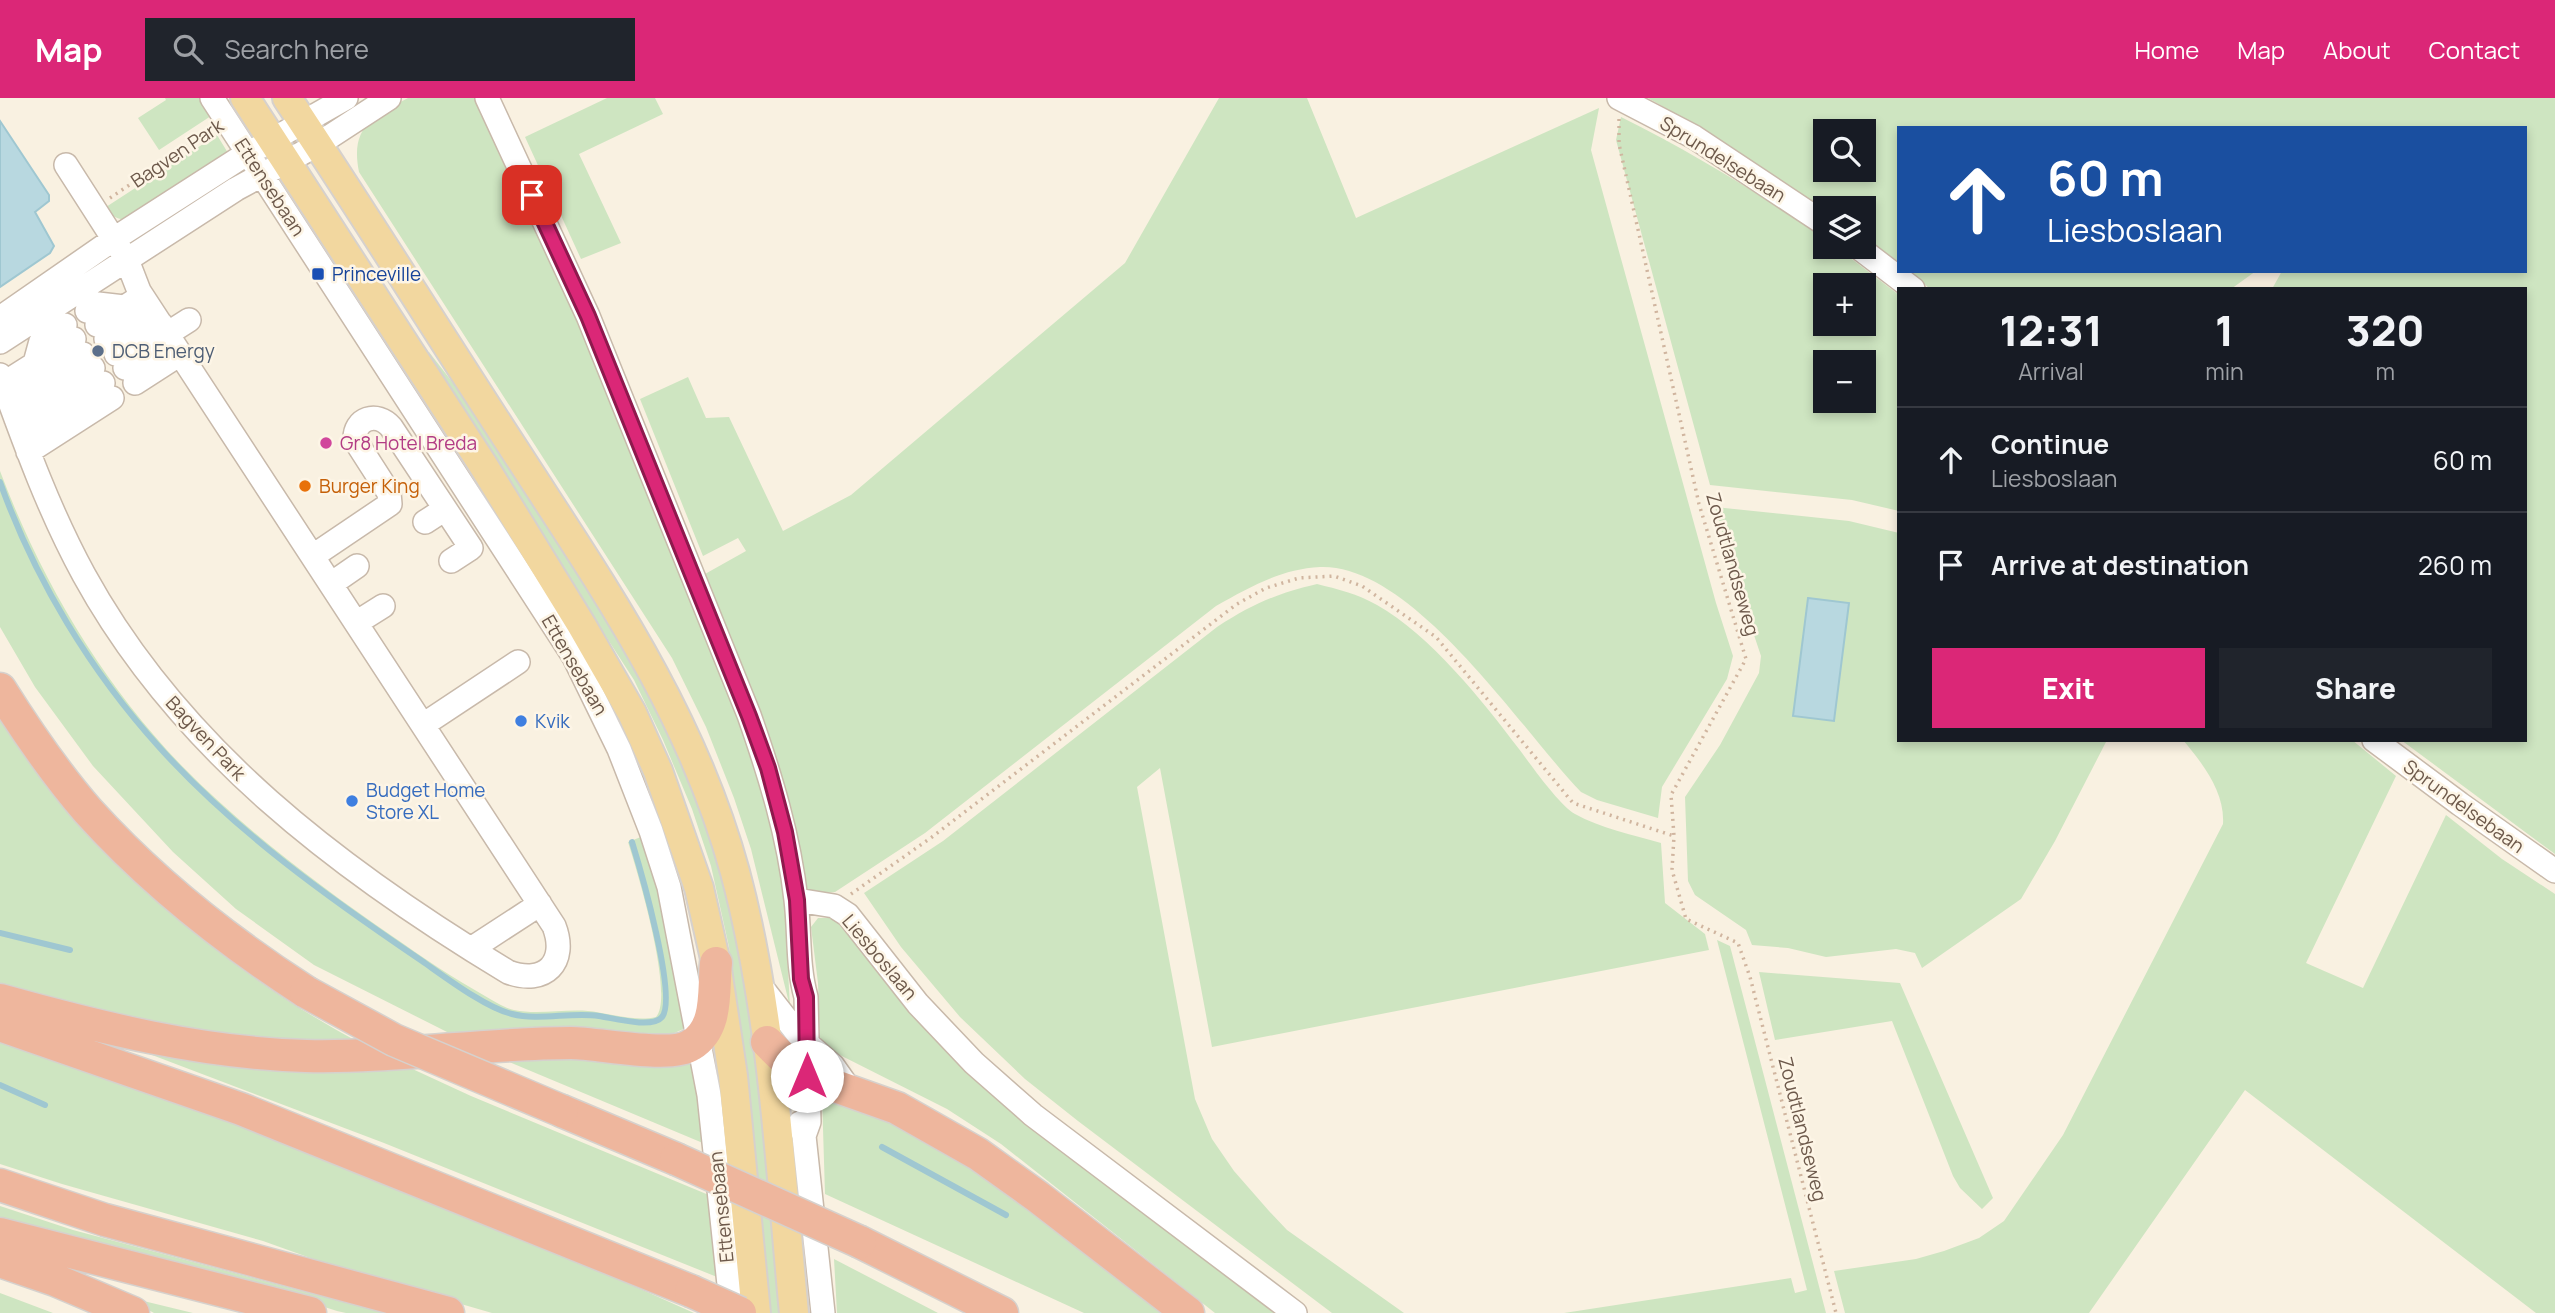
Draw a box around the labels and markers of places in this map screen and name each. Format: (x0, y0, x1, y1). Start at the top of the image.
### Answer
pin (502, 165, 562, 225)
place label: Princeville (332, 261, 421, 287)
marker: Princeville (310, 266, 326, 282)
place label: DCB Energy (112, 338, 215, 364)
marker: DCB Energy (90, 343, 106, 359)
place label: Gr8 Hotel Breda (340, 430, 477, 456)
marker: Gr8 Hotel Breda (318, 435, 334, 451)
place label: Burger King (319, 473, 420, 499)
marker: Burger King (297, 478, 313, 494)
place label: Kvik (535, 708, 570, 734)
marker: Kvik (513, 713, 529, 729)
place label: Budget Home Store XL (366, 777, 485, 825)
marker: Budget Home Store XL (344, 793, 360, 809)

